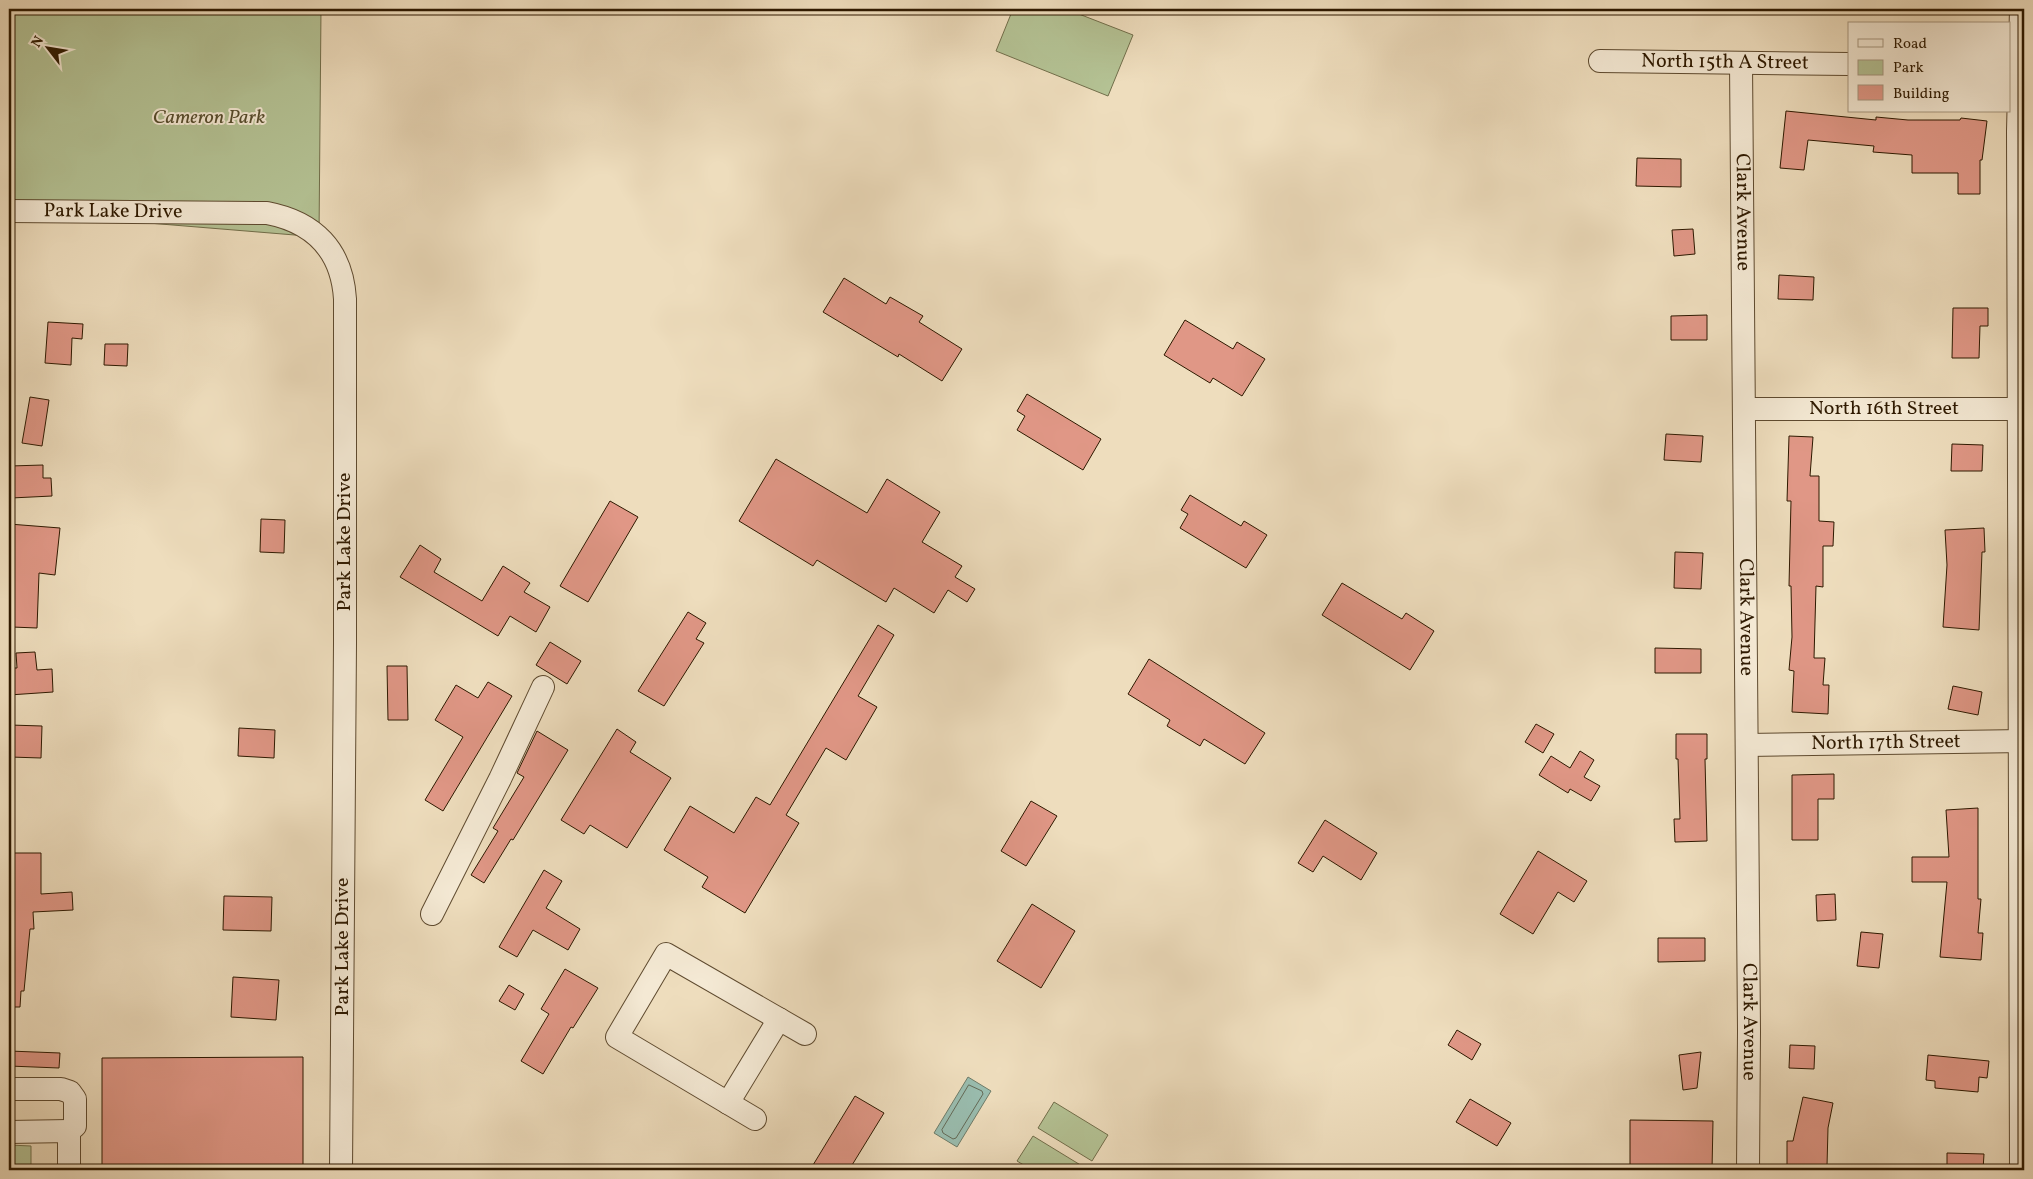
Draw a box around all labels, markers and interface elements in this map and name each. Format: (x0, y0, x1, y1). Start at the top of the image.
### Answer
north arrow (22, 22, 72, 72)
legend (1848, 22, 2010, 112)
text: N (27, 33, 49, 51)
text: Road (1893, 34, 1927, 55)
street label: North 15th A Street (1641, 47, 1809, 78)
text: Park (1893, 58, 1924, 79)
text: Building (1893, 84, 1950, 105)
park label: Cameron Park (153, 104, 265, 132)
street label: Clark Avenue (1728, 153, 1757, 271)
street label: Park Lake Drive (43, 197, 183, 226)
street label: North 16th Street (1809, 395, 1959, 423)
street label: Park Lake Drive (331, 473, 359, 611)
street label: Clark Avenue (1731, 558, 1760, 676)
street label: North 17th Street (1811, 728, 1961, 758)
street label: Park Lake Drive (329, 878, 357, 1016)
street label: Clark Avenue (1734, 963, 1763, 1081)

